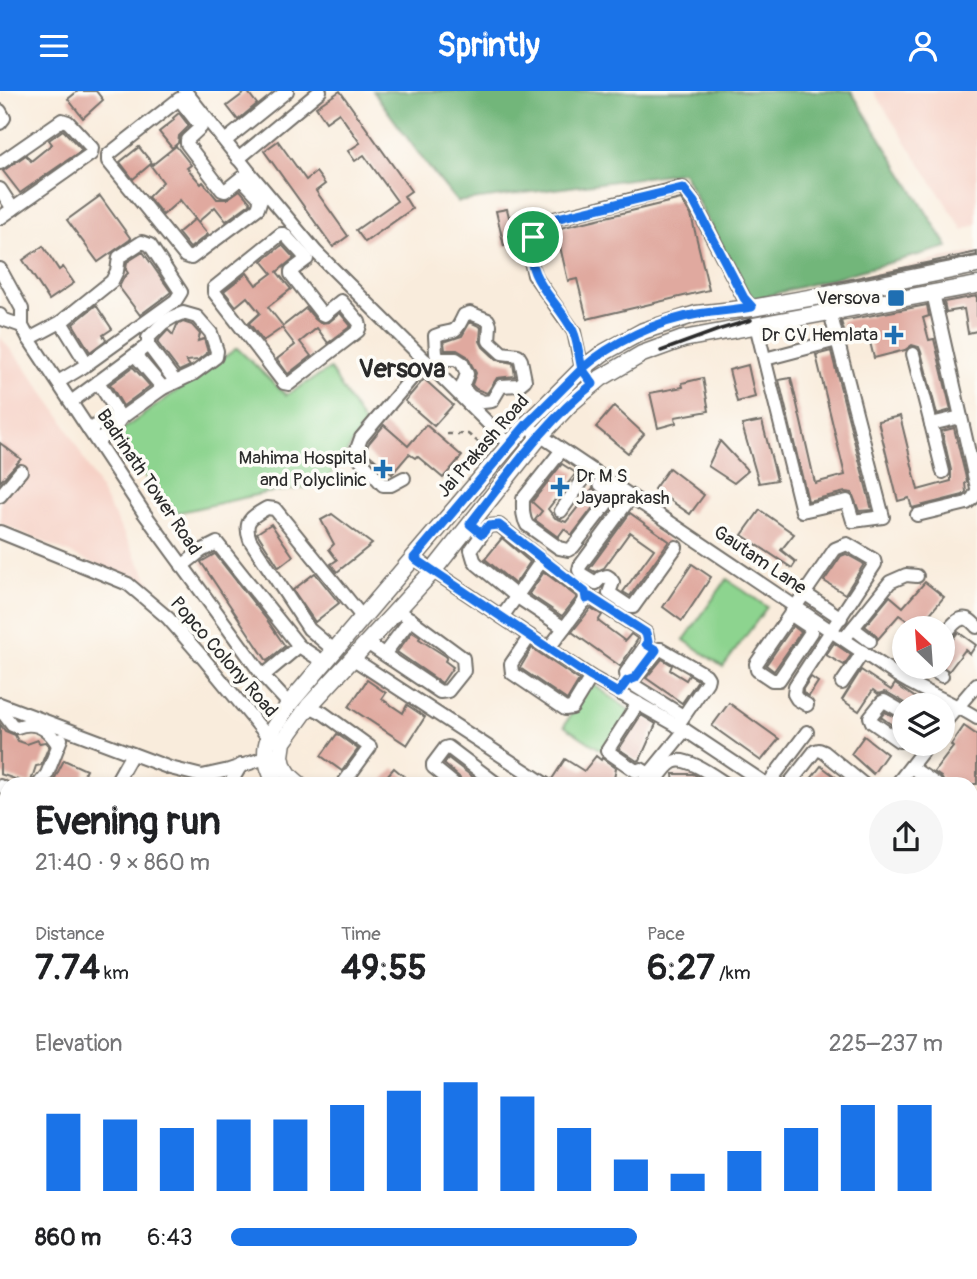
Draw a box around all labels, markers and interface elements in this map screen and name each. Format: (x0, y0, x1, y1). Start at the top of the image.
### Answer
text: Sprintly (437, 26, 540, 66)
icon: menu (35, 27, 73, 65)
icon: person (904, 27, 942, 65)
pin (503, 207, 563, 267)
icon: arrive (514, 218, 552, 256)
place label: Versova (816, 286, 880, 310)
marker: Versova (886, 288, 906, 308)
place label: Dr CV Hemlata (761, 323, 878, 347)
marker: Dr CV Hemlata (884, 325, 904, 345)
district label: Versova (358, 353, 446, 385)
street label: Jai Prakash Road (432, 390, 534, 502)
street label: Badrinath Tower Road (91, 405, 207, 559)
place label: Mahima Hospital and Polyclinic (239, 446, 367, 492)
marker: Mahima Hospital and Polyclinic (373, 459, 393, 479)
place label: Dr M S Jayaprakash (576, 464, 670, 510)
marker: Dr M S Jayaprakash (550, 477, 570, 497)
street label: Gautam Lane (709, 520, 812, 600)
street label: Popco Colony Road (165, 592, 283, 722)
north arrow (892, 616, 956, 679)
map controls (892, 616, 955, 756)
button: layers (892, 693, 955, 756)
text: Evening run (35, 798, 221, 846)
button: share (869, 800, 943, 874)
text: 21:40 · 9 × 860 m (35, 848, 210, 877)
text: Distance (35, 922, 104, 946)
text: Time (341, 922, 381, 946)
text: Pace (647, 922, 685, 946)
text: 7.74 (35, 946, 100, 990)
text: 49:55 (341, 946, 427, 990)
text: 6:27 (647, 946, 715, 990)
text: km (100, 961, 129, 985)
text: /km (715, 961, 751, 985)
text: Elevation (35, 1029, 123, 1058)
text: 225–237 m (829, 1029, 943, 1058)
text: 860 m (35, 1223, 101, 1252)
text: 6:43 (147, 1223, 193, 1252)

